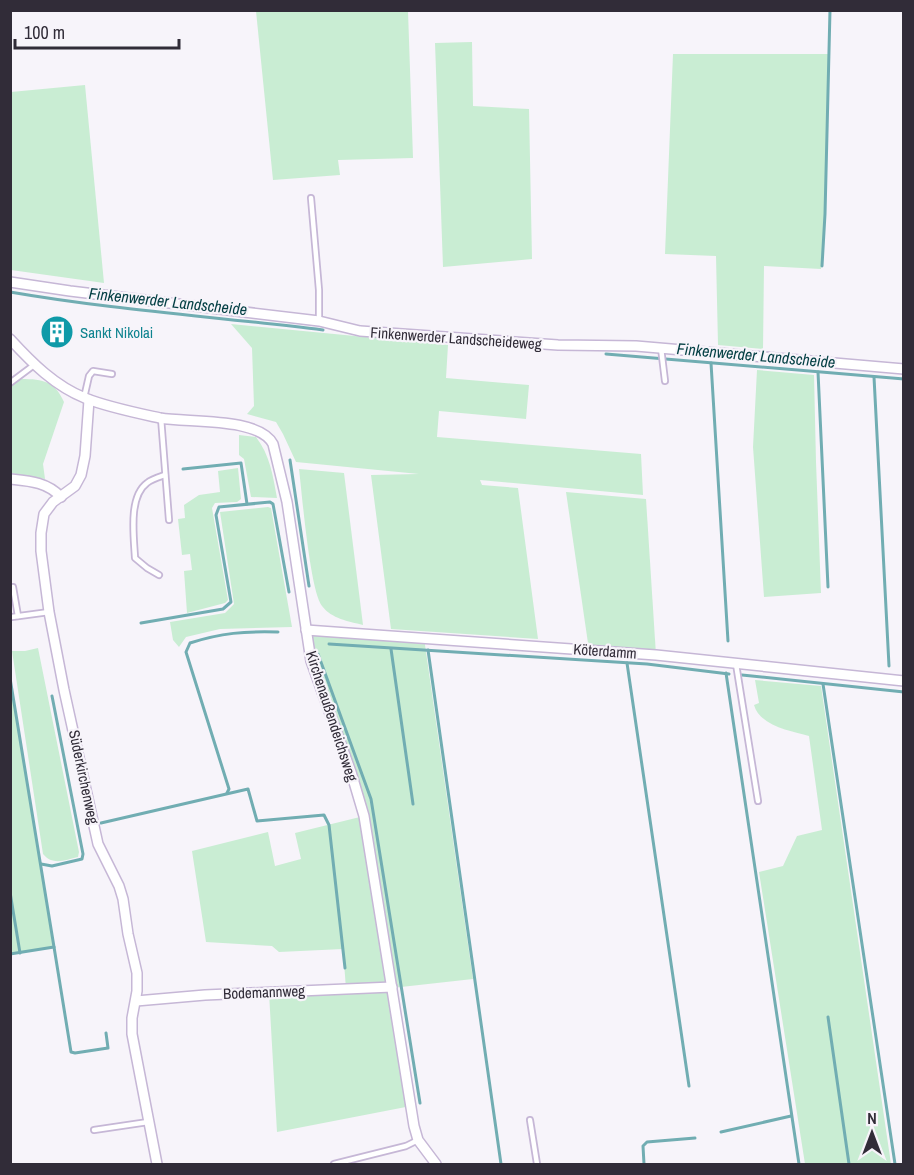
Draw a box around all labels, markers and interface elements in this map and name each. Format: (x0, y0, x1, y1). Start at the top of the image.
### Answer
scale bar (15, 12, 178, 50)
text: 100 m (24, 20, 65, 45)
water label: Finkenwerder Landscheide (88, 282, 248, 320)
building icon: Sankt Nikolai (39, 314, 75, 350)
place label: Sankt Nikolai (80, 322, 153, 343)
street label: Finkenwerder Landscheideweg (370, 322, 542, 354)
water label: Finkenwerder Landscheide (676, 337, 836, 373)
street label: Köterdamm (573, 638, 637, 664)
street label: Kirchenaußendeichsweg (301, 648, 363, 784)
street label: Süderkirchenweg (64, 728, 104, 826)
street label: Bodemannweg (223, 980, 306, 1004)
north arrow (842, 1103, 902, 1163)
text: N (867, 1107, 877, 1129)

